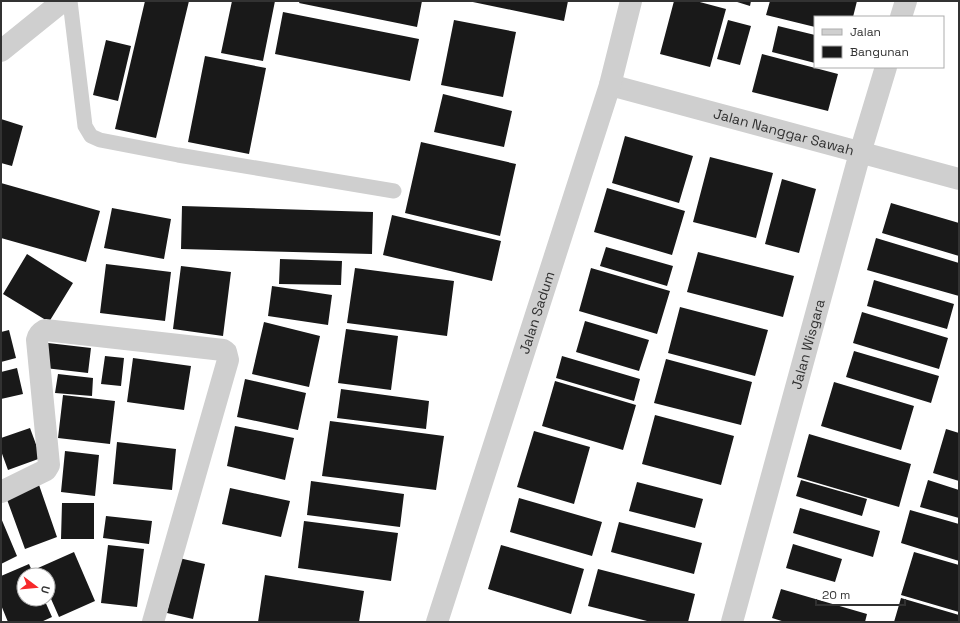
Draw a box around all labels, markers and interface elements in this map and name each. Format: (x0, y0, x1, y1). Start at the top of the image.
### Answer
legend (814, 16, 944, 68)
text: Jalan (850, 24, 881, 40)
text: Bangunan (850, 44, 909, 60)
street label: Jalan Nanggar Sawah (712, 104, 856, 159)
street label: Jalan Sadum (515, 269, 558, 356)
street label: Jalan Wisgara (787, 297, 829, 391)
north arrow (16, 567, 56, 607)
scale bar (816, 581, 905, 607)
text: U (38, 584, 53, 595)
text: 20 m (822, 587, 850, 603)

